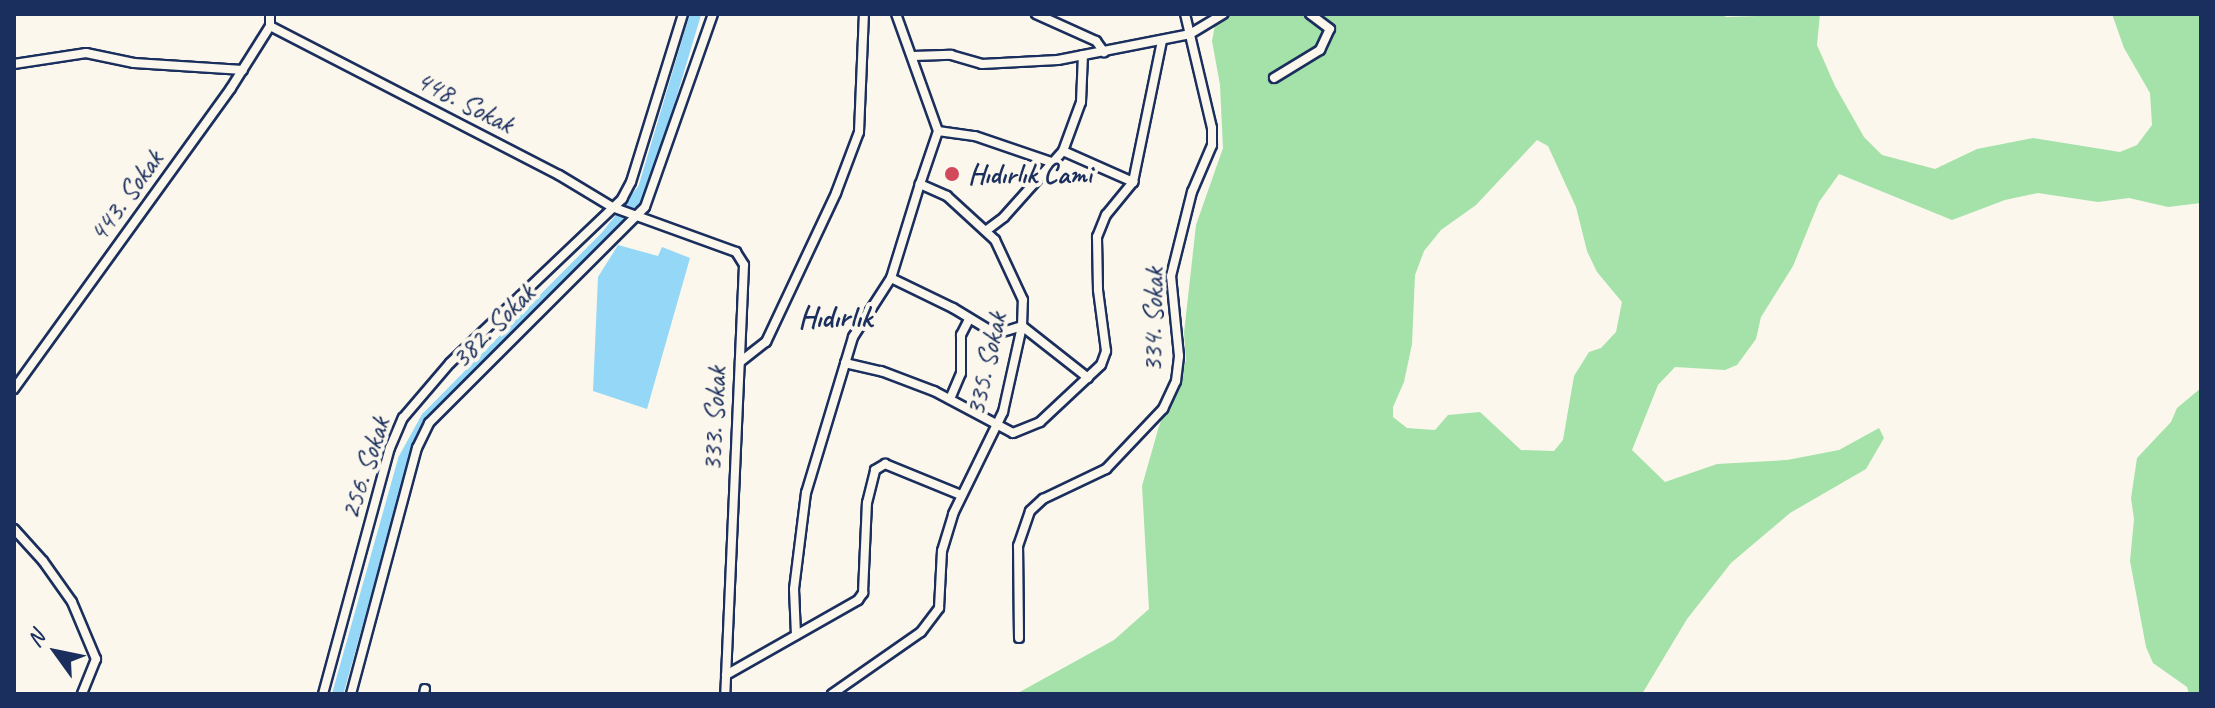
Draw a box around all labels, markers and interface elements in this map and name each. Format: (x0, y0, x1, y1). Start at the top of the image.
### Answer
street label: 448. Sokak (411, 63, 519, 141)
street label: 443. Sokak (82, 144, 170, 248)
place label: Hıdırlık Cami (968, 157, 1091, 191)
marker: Hıdırlık Cami (943, 165, 961, 183)
street label: 334. Sokak (1135, 267, 1171, 373)
street label: 382. Sokak (444, 277, 542, 375)
district label: Hıdırlık (798, 299, 872, 335)
street label: 335. Sokak (958, 309, 1014, 419)
street label: 333. Sokak (694, 366, 734, 472)
street label: 256. Sokak (333, 413, 397, 523)
north arrow (16, 612, 96, 692)
text: N (20, 626, 51, 652)

